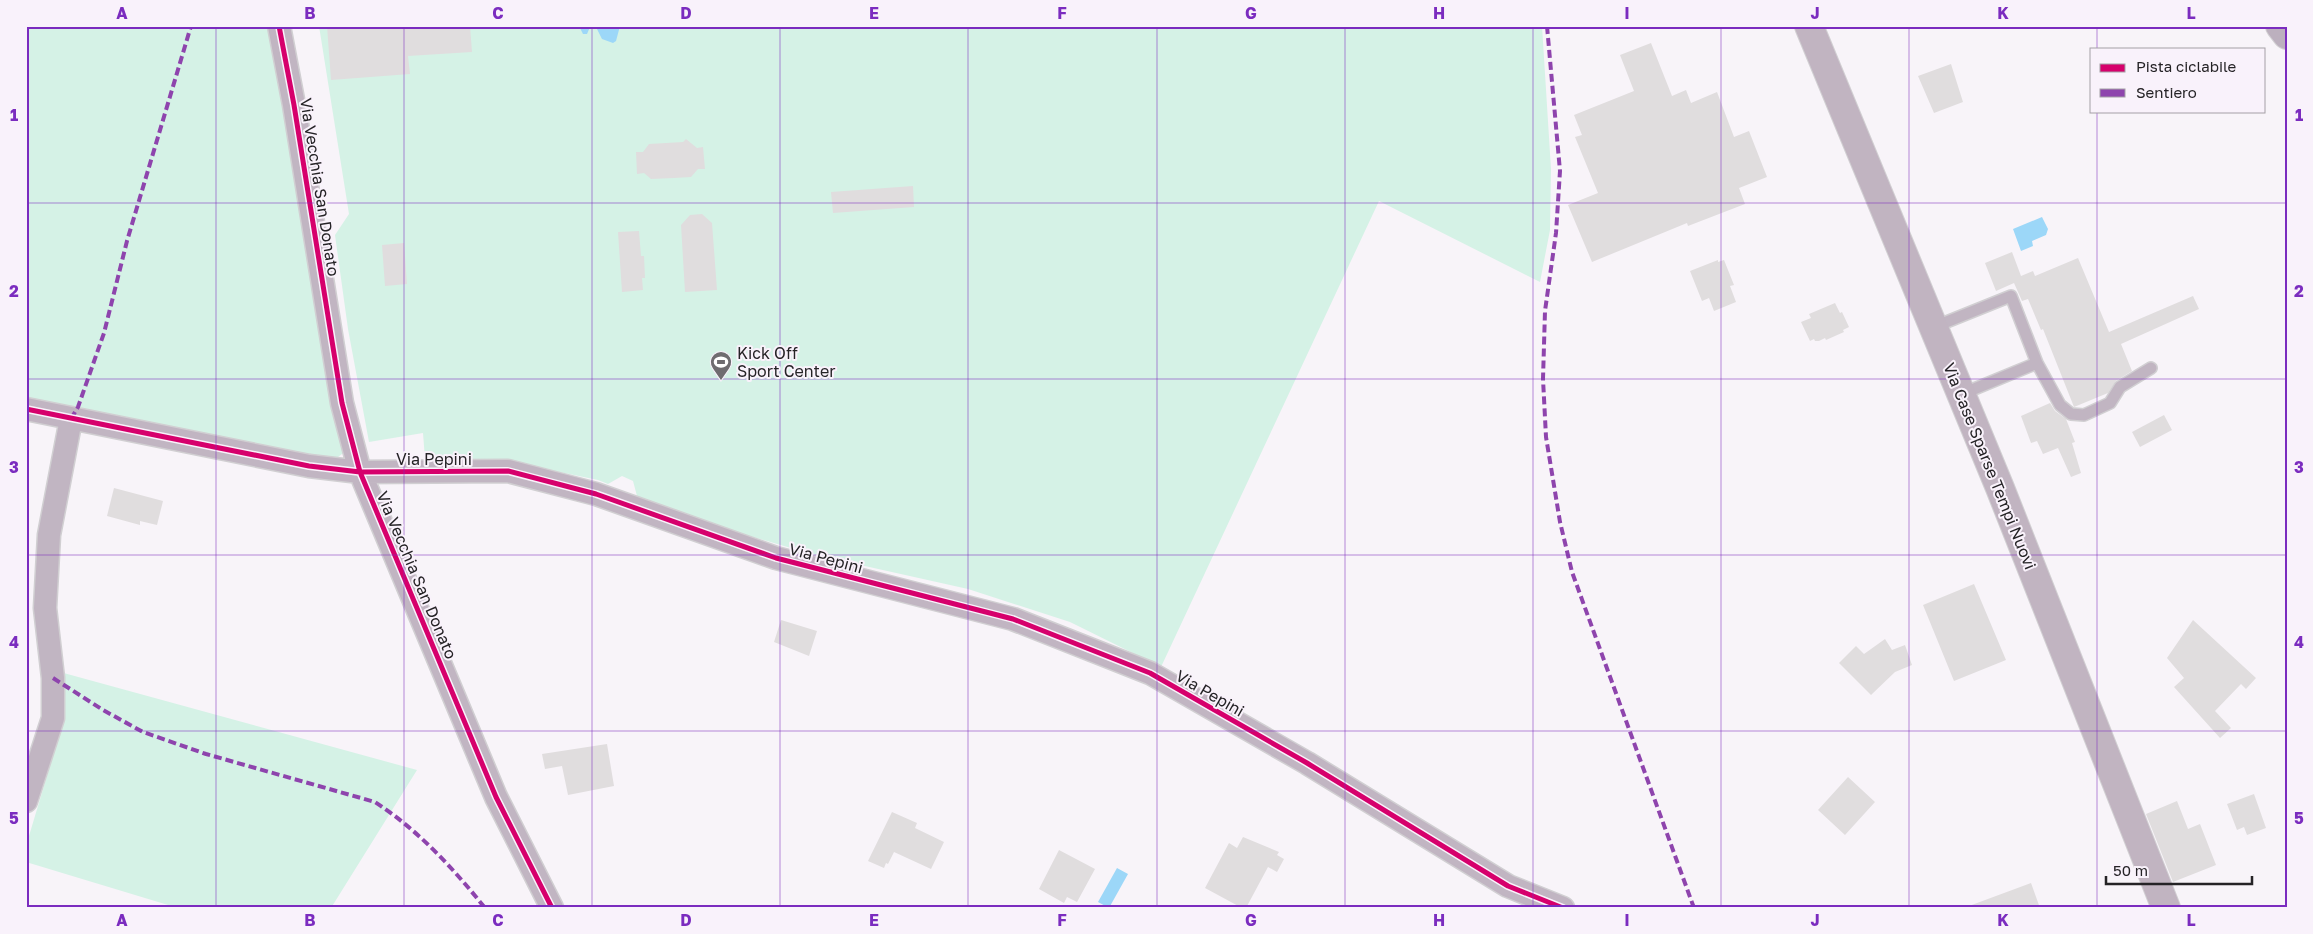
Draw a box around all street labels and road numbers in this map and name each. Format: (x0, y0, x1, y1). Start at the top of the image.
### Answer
street label: Via Vecchia San Donato (296, 96, 344, 278)
street label: Via Case Sparse Tempi Nuovi (1939, 360, 2041, 572)
street label: Via Pepini (396, 449, 472, 469)
street label: Via Vecchia San Donato (373, 488, 461, 662)
street label: Via Pepini (787, 539, 865, 577)
street label: Via Pepini (1172, 665, 1248, 721)

